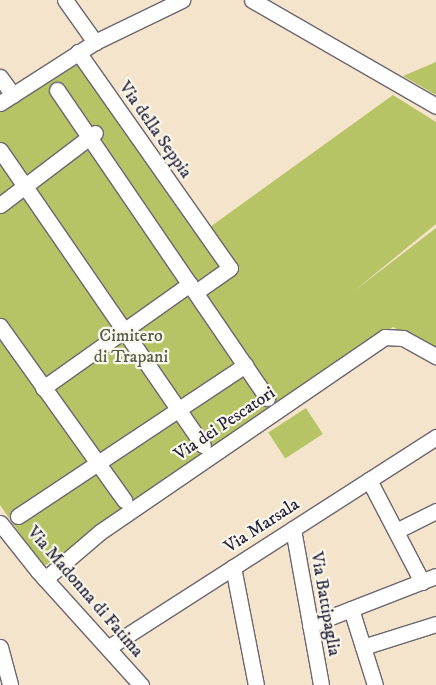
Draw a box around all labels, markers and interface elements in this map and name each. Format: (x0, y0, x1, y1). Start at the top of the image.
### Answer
street label: Via della Seppia (114, 77, 196, 183)
park label: Cimitero di Trapani (94, 326, 168, 368)
street label: Via dei Pescatori (170, 382, 280, 466)
street label: Via Marsala (221, 494, 303, 558)
street label: Via Madonna di Fatima (22, 522, 148, 662)
street label: Via Battipaglia (305, 550, 345, 658)

